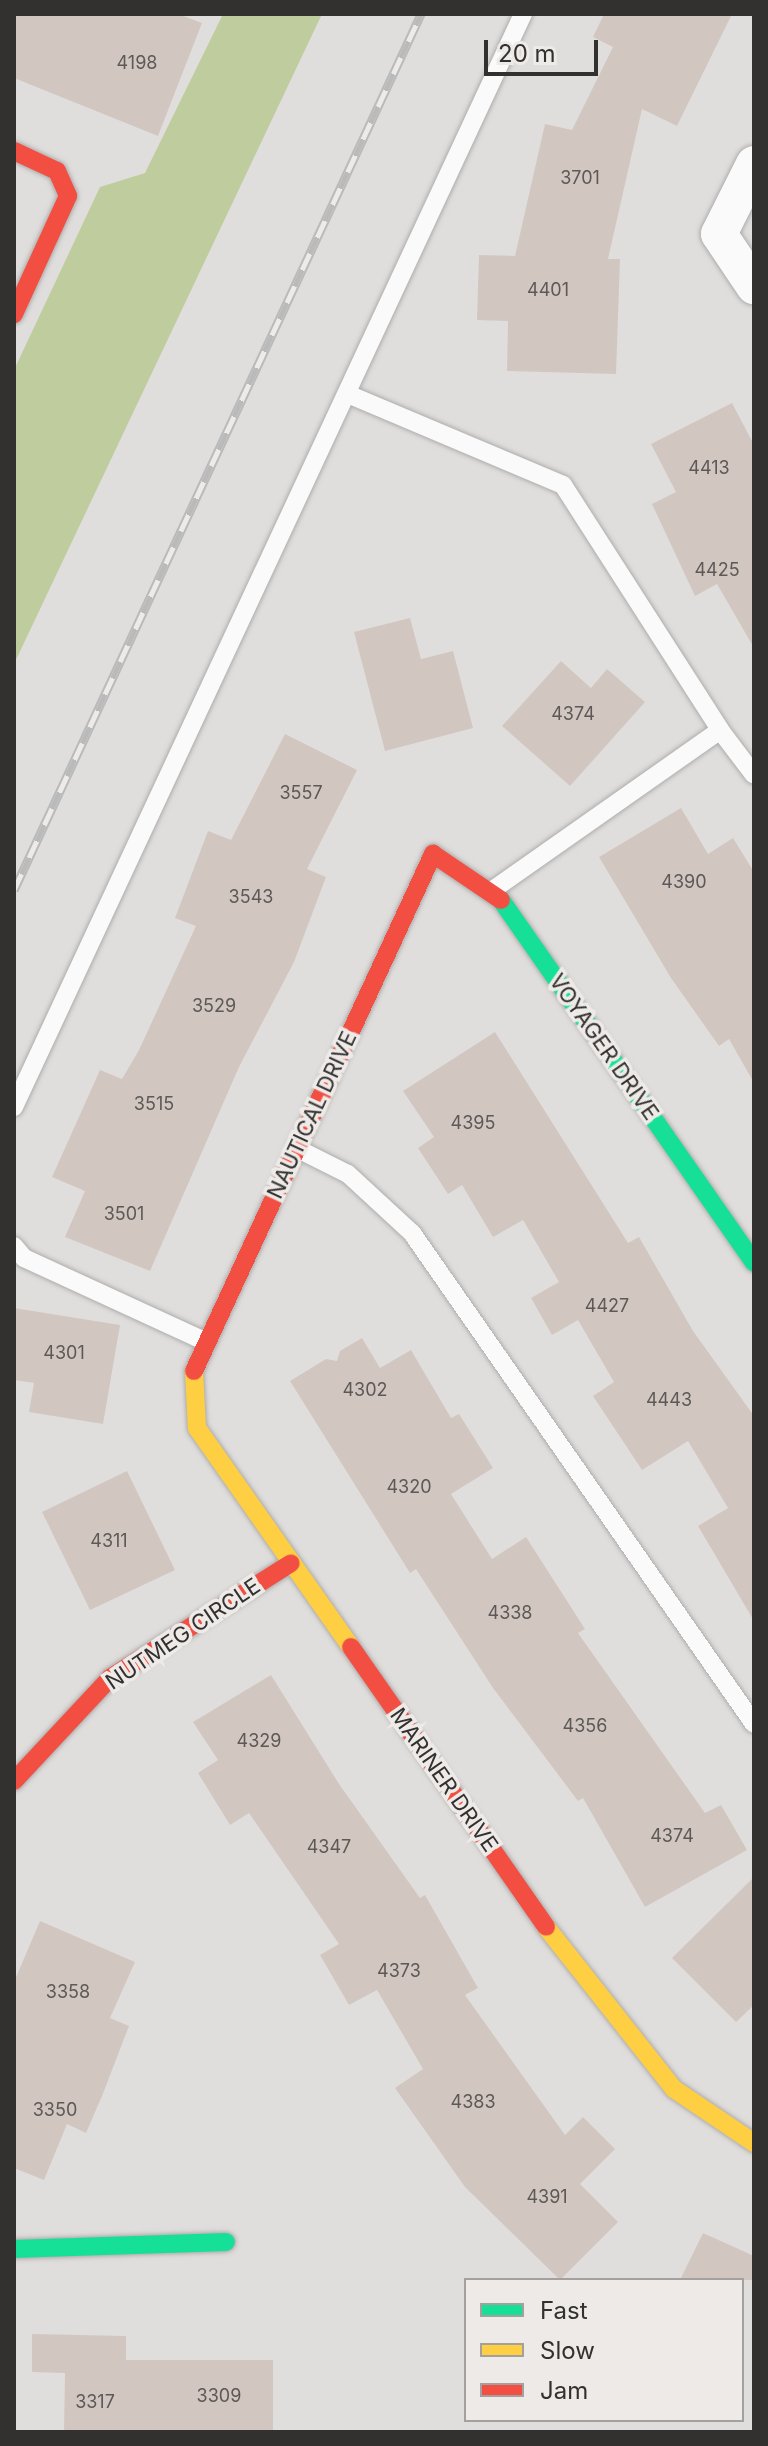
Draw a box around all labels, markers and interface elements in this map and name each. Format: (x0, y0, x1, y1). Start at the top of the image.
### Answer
scale bar (488, 24, 602, 74)
text: 20 m (498, 39, 556, 68)
house number: 4198 (117, 52, 157, 74)
house number: 3701 (560, 167, 600, 189)
house number: 4401 (527, 279, 569, 301)
house number: 4413 (688, 457, 730, 479)
house number: 4425 (694, 559, 740, 581)
house number: 4374 (551, 703, 595, 725)
house number: 3557 (279, 782, 323, 804)
house number: 4390 (661, 871, 707, 893)
house number: 3543 (229, 886, 273, 908)
street label: VOYAGER DRIVE (544, 969, 664, 1125)
house number: 3529 (192, 995, 236, 1017)
street label: NAUTICAL DRIVE (262, 1027, 362, 1203)
house number: 3515 (134, 1093, 174, 1115)
house number: 4395 (451, 1112, 495, 1134)
house number: 3501 (104, 1203, 144, 1225)
house number: 4427 (585, 1295, 629, 1317)
house number: 4301 (43, 1342, 85, 1364)
house number: 4302 (342, 1379, 388, 1401)
house number: 4443 (646, 1389, 692, 1411)
house number: 4320 (386, 1476, 432, 1498)
house number: 4311 (90, 1530, 128, 1552)
street label: NUTMEG CIRCLE (101, 1573, 265, 1695)
house number: 4338 (488, 1602, 532, 1624)
street label: MARINER DRIVE (385, 1703, 503, 1857)
house number: 4356 (563, 1715, 607, 1737)
house number: 4329 (237, 1730, 281, 1752)
house number: 4374 (650, 1825, 694, 1847)
house number: 4347 (307, 1836, 351, 1858)
house number: 4373 (377, 1960, 421, 1982)
house number: 3358 (46, 1981, 90, 2003)
house number: 4383 (450, 2091, 496, 2113)
house number: 3350 (33, 2099, 77, 2121)
house number: 4391 (526, 2186, 568, 2208)
legend (464, 2278, 744, 2422)
text: Fast (540, 2296, 588, 2325)
text: Slow (540, 2336, 595, 2365)
text: Jam (540, 2376, 588, 2405)
house number: 3309 (197, 2385, 241, 2407)
house number: 3317 (75, 2391, 115, 2413)

